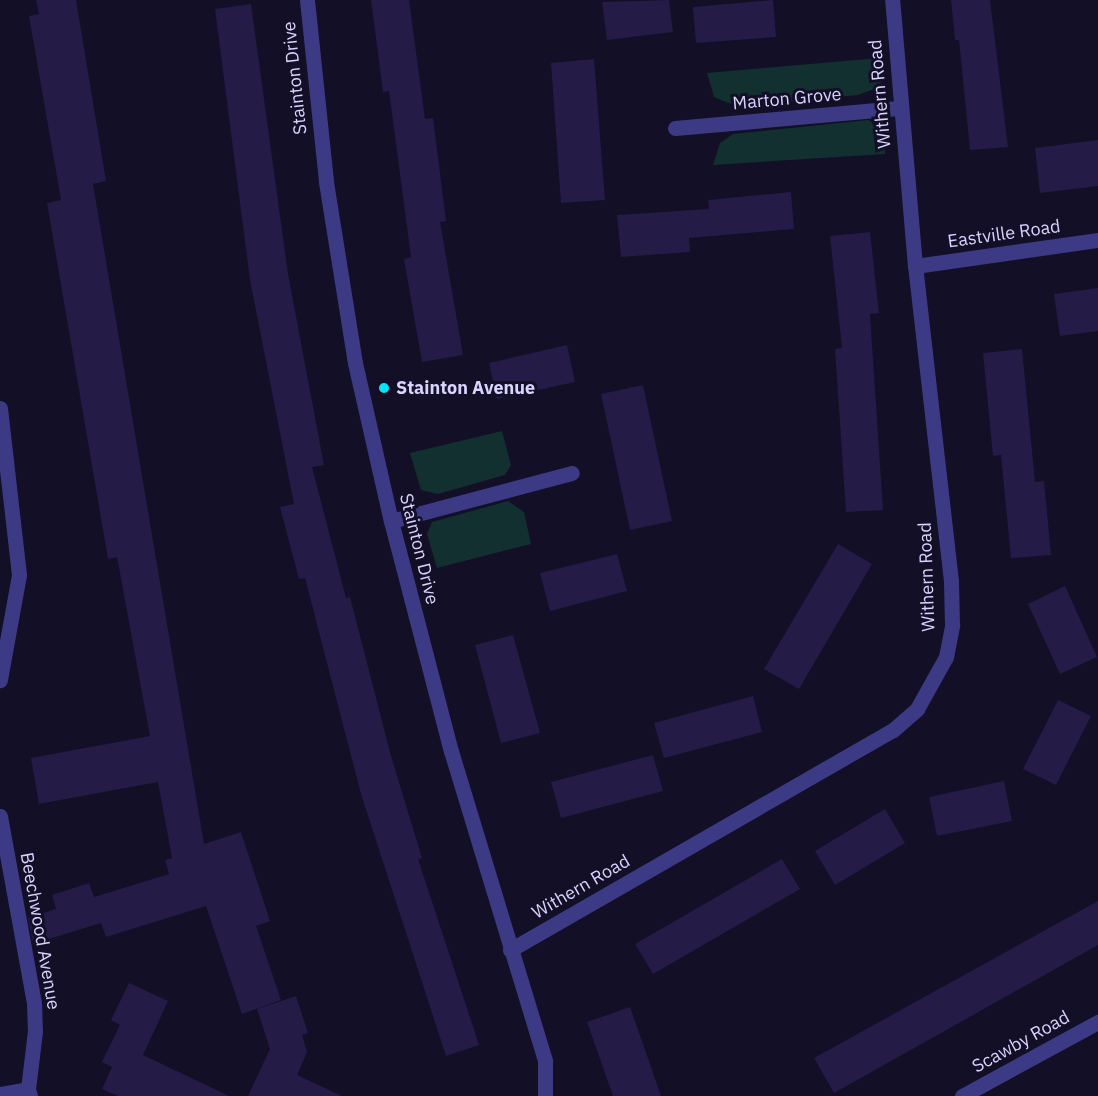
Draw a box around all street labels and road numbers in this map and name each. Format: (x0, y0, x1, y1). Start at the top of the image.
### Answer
street label: Stainton Drive (278, 20, 312, 136)
street label: Withern Road (864, 39, 896, 149)
street label: Marton Grove (732, 83, 842, 115)
street label: Eastville Road (946, 215, 1062, 253)
street label: Stainton Drive (395, 491, 443, 607)
street label: Withern Road (914, 522, 940, 632)
street label: Withern Road (528, 850, 634, 924)
street label: Beechwood Avenue (16, 851, 64, 1011)
street label: Scawby Road (969, 1006, 1073, 1078)

